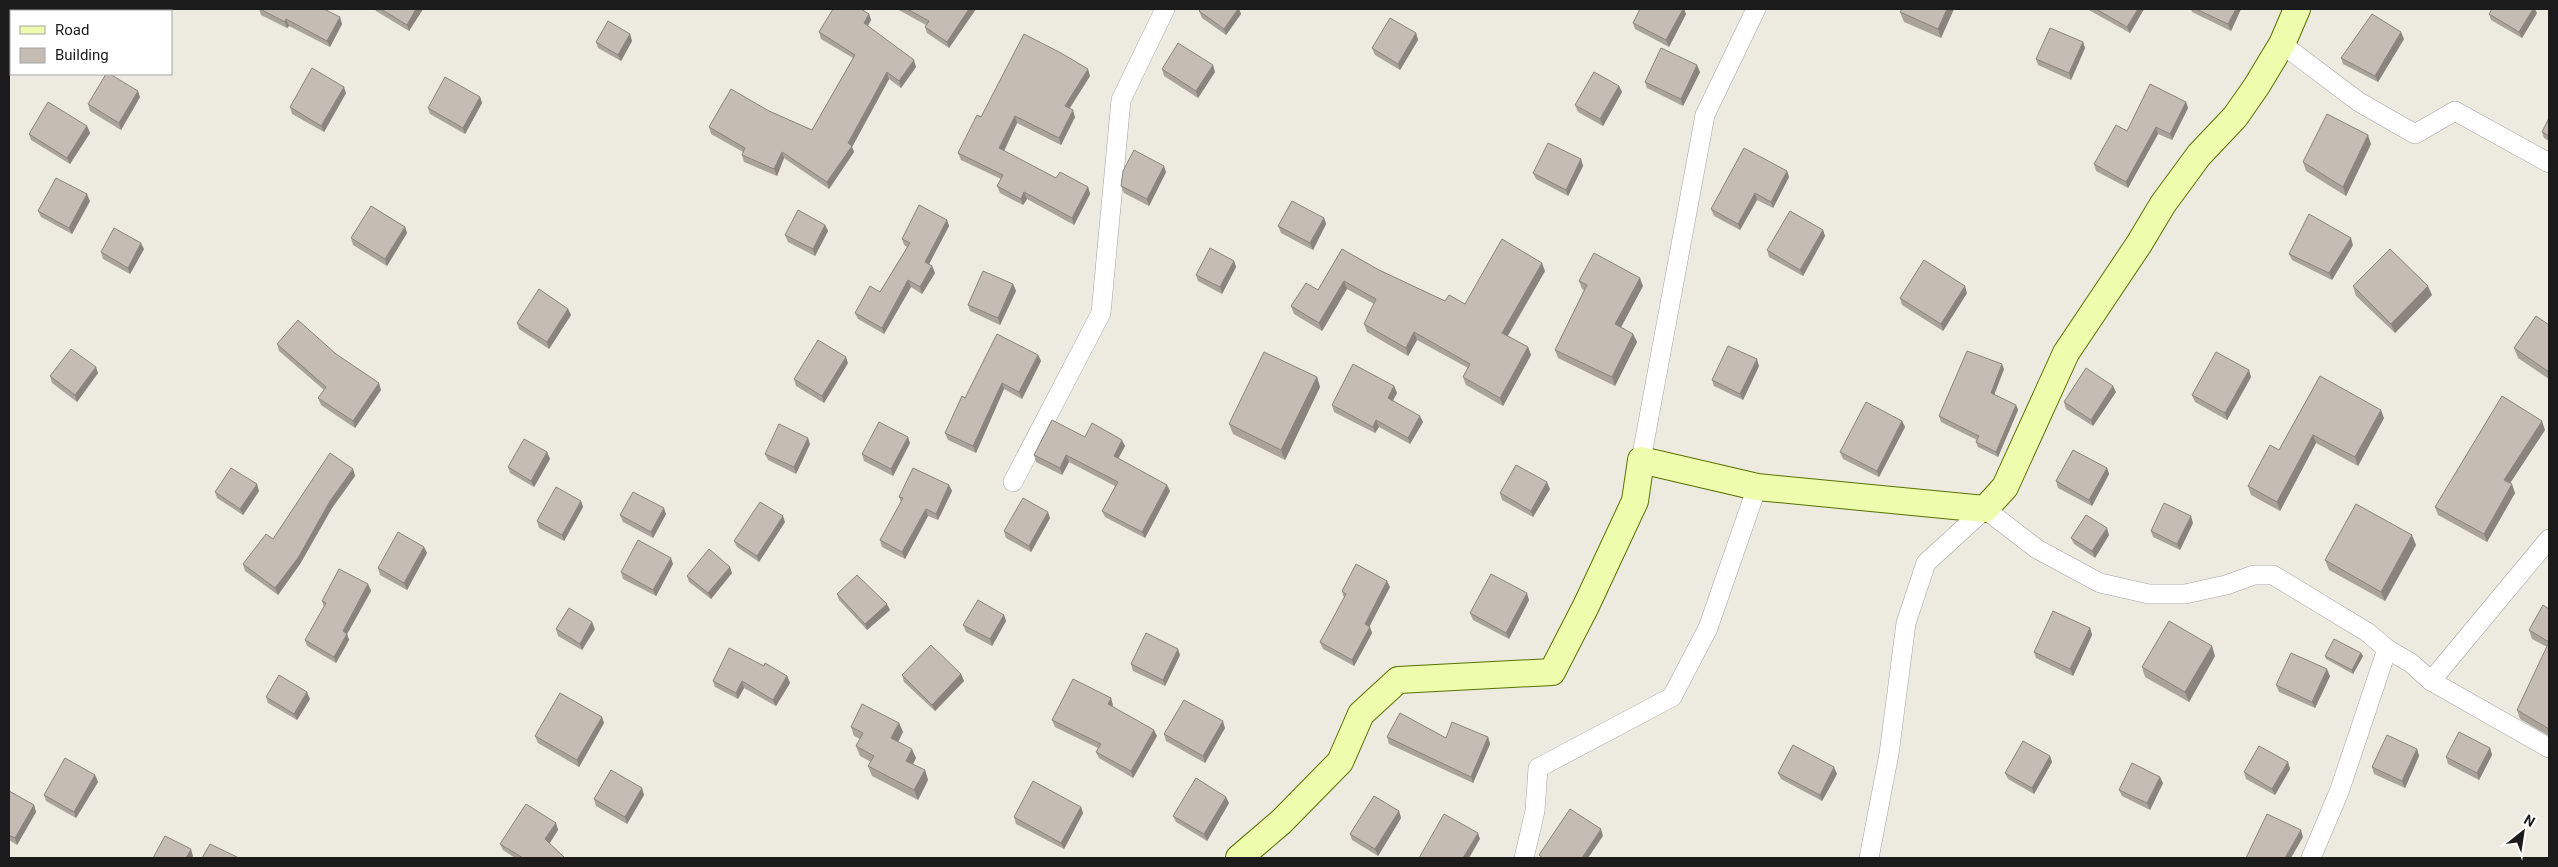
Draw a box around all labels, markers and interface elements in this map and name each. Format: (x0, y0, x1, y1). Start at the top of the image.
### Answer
legend (10, 10, 172, 75)
text: Road (55, 21, 89, 39)
text: Building (55, 46, 109, 64)
north arrow (2498, 807, 2548, 857)
text: N (2521, 811, 2538, 830)

